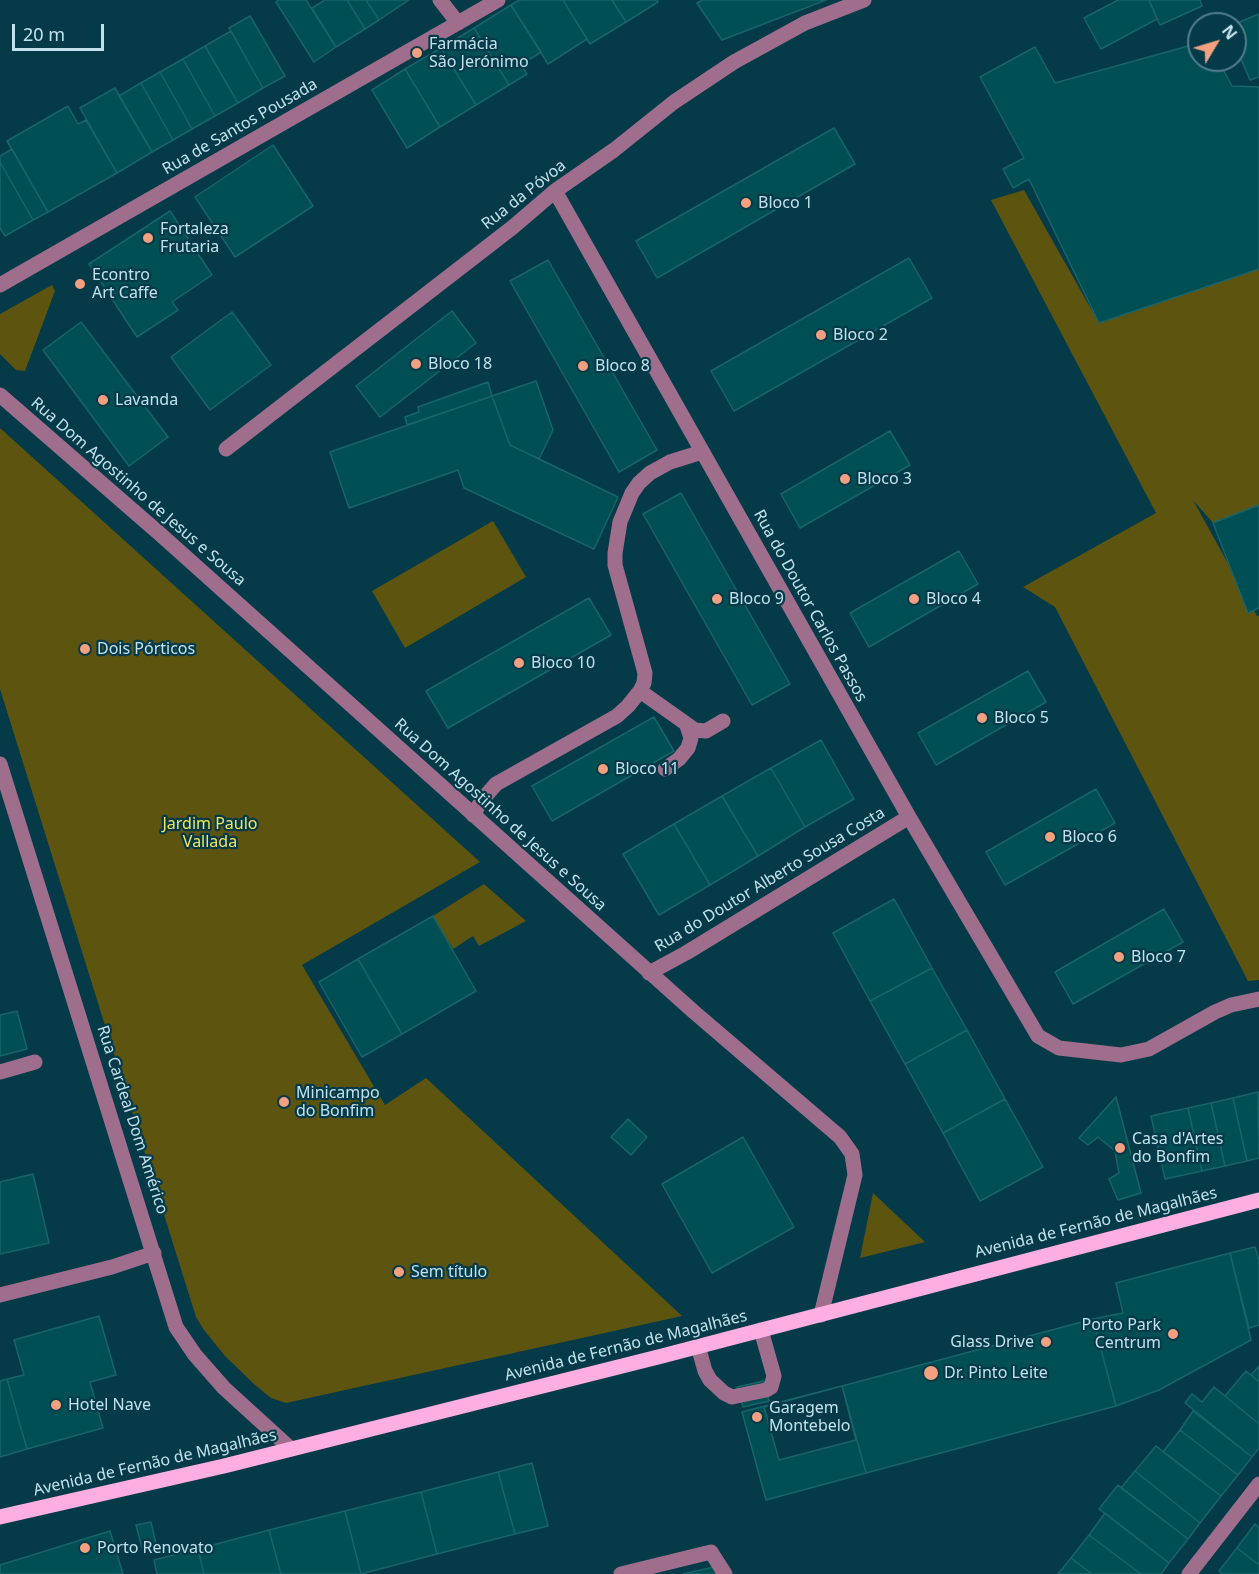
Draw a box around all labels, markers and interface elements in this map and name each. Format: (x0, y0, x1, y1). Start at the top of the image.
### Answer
scale bar (15, 12, 106, 50)
north arrow (1187, 12, 1247, 72)
text: N (1217, 20, 1242, 44)
text: 20 m (23, 22, 65, 46)
place label: Farmácia São Jerónimo (429, 34, 529, 72)
marker: Farmácia São Jerónimo (410, 46, 424, 60)
street label: Rua de Santos Pousada (159, 75, 321, 179)
street label: Rua da Póvoa (478, 156, 570, 234)
place label: Bloco 1 (758, 193, 813, 213)
marker: Bloco 1 (739, 196, 753, 210)
place label: Fortaleza Frutaria (160, 219, 229, 257)
marker: Fortaleza Frutaria (141, 231, 155, 245)
place label: Econtro Art Caffe (92, 265, 158, 303)
marker: Econtro Art Caffe (73, 277, 87, 291)
place label: Bloco 2 (833, 325, 888, 345)
marker: Bloco 2 (814, 328, 828, 342)
place label: Bloco 18 (428, 354, 492, 374)
place label: Bloco 8 (595, 356, 650, 376)
marker: Bloco 18 (409, 357, 423, 371)
marker: Bloco 8 (576, 359, 590, 373)
place label: Lavanda (115, 390, 178, 410)
street label: Rua Dom Agostinho de Jesus e Sousa (27, 393, 249, 591)
marker: Lavanda (96, 393, 110, 407)
place label: Bloco 3 (857, 469, 912, 489)
marker: Bloco 3 (838, 472, 852, 486)
street label: Rua do Doutor Carlos Passos (749, 507, 871, 705)
place label: Bloco 9 (729, 589, 784, 609)
place label: Bloco 4 (926, 589, 981, 609)
marker: Bloco 9 (710, 592, 724, 606)
marker: Bloco 4 (907, 592, 921, 606)
place label: Dois Pórticos (97, 639, 195, 659)
marker: Dois Pórticos (78, 642, 92, 656)
place label: Bloco 10 (531, 653, 595, 673)
marker: Bloco 10 (512, 656, 526, 670)
place label: Bloco 5 (994, 708, 1049, 728)
marker: Bloco 5 (975, 711, 989, 725)
street label: Rua Dom Agostinho de Jesus e Sousa (390, 715, 610, 915)
place label: Bloco 11 (615, 759, 679, 779)
marker: Bloco 11 (596, 762, 610, 776)
street label: Rua do Doutor Alberto Sousa Costa (652, 804, 888, 956)
park label: Jardim Paulo Vallada (162, 814, 258, 852)
place label: Bloco 6 (1062, 827, 1117, 847)
marker: Bloco 6 (1043, 830, 1057, 844)
place label: Bloco 7 (1131, 947, 1186, 967)
marker: Bloco 7 (1112, 950, 1126, 964)
street label: Rua Cardeal Dom Américo (92, 1023, 172, 1217)
place label: Minicampo do Bonfim (296, 1083, 380, 1121)
marker: Minicampo do Bonfim (277, 1095, 291, 1109)
place label: Casa d'Artes do Bonfim (1132, 1129, 1224, 1167)
marker: Casa d'Artes do Bonfim (1113, 1141, 1127, 1155)
street label: Avenida de Fernão de Magalhães (973, 1184, 1219, 1262)
place label: Sem título (411, 1262, 487, 1282)
marker: Sem título (392, 1265, 406, 1279)
street label: Avenida de Fernão de Magalhães (503, 1307, 749, 1385)
place label: Porto Park Centrum (1082, 1315, 1161, 1353)
marker: Porto Park Centrum (1166, 1327, 1180, 1341)
place label: Glass Drive (950, 1332, 1034, 1352)
marker: Glass Drive (1039, 1335, 1053, 1349)
place label: Dr. Pinto Leite (944, 1363, 1048, 1383)
marker: Dr. Pinto Leite (922, 1364, 940, 1382)
place label: Hotel Nave (68, 1395, 151, 1415)
marker: Hotel Nave (49, 1398, 63, 1412)
place label: Garagem Montebelo (769, 1398, 851, 1436)
marker: Garagem Montebelo (750, 1410, 764, 1424)
street label: Avenida de Fernão de Magalhães (32, 1426, 278, 1500)
place label: Porto Renovato (97, 1538, 213, 1558)
marker: Porto Renovato (78, 1541, 92, 1555)

